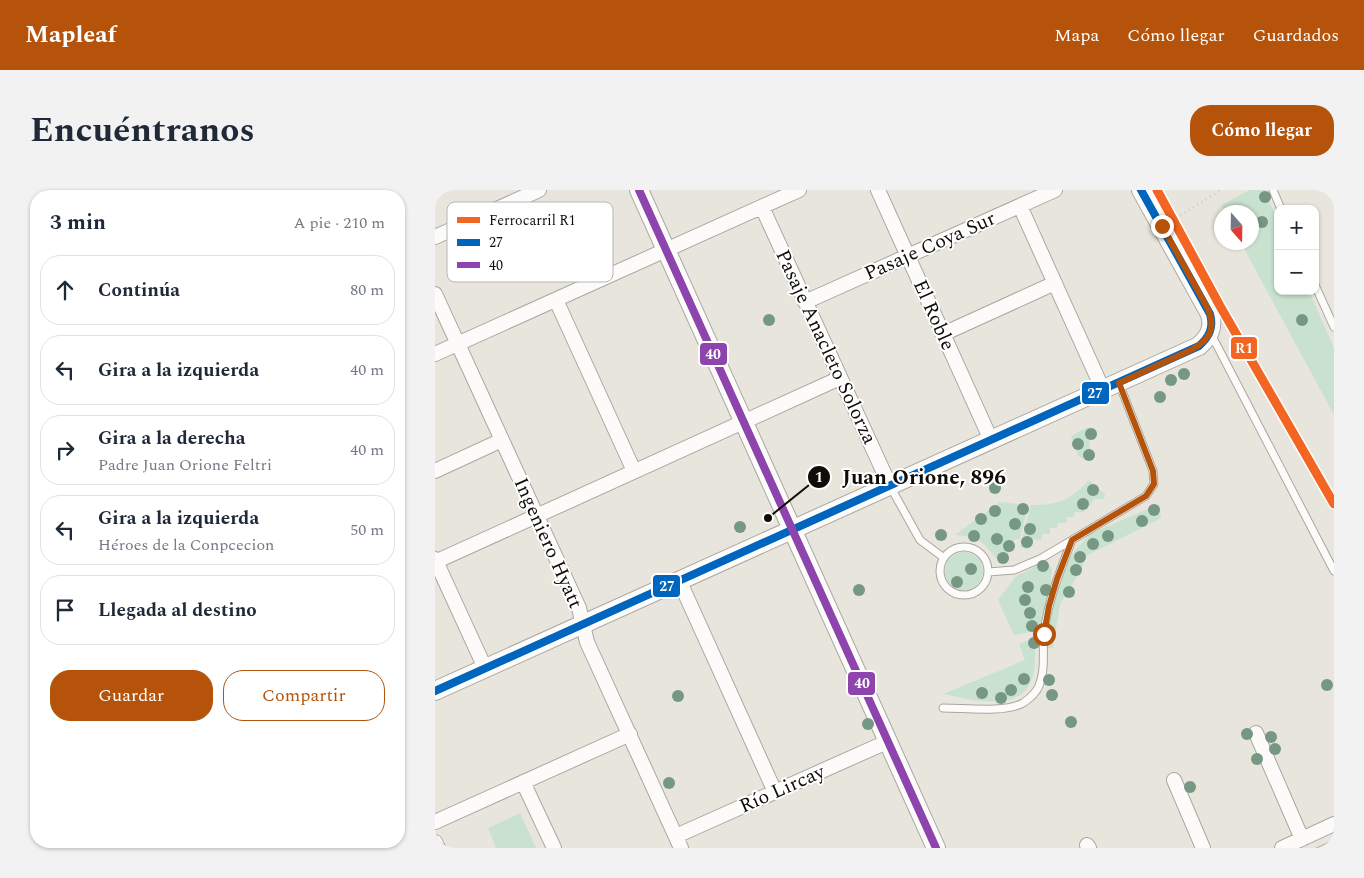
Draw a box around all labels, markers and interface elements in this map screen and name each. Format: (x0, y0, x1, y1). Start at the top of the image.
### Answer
text: Mapleaf (25, 17, 116, 53)
text: Mapa (1054, 22, 1099, 49)
text: Cómo llegar (1127, 22, 1225, 49)
text: Guardados (1253, 22, 1339, 49)
text: Encuéntranos (30, 104, 255, 157)
button: Cómo llegar (1190, 105, 1334, 156)
legend (447, 202, 613, 282)
street label: Pasaje Coya Sur (859, 204, 1001, 288)
north arrow (1214, 205, 1259, 250)
map controls (1274, 205, 1319, 295)
button: + (1274, 205, 1319, 250)
text: 3 min (50, 207, 106, 239)
text: Ferrocarril R1 (489, 210, 576, 231)
text: A pie · 210 m (293, 211, 385, 235)
route end (1151, 215, 1174, 238)
text: 27 (489, 232, 503, 253)
street label: Pasaje Anacleto Solorza (768, 245, 884, 449)
button: − (1274, 250, 1319, 295)
text: 40 (489, 255, 503, 276)
street label: El Roble (905, 275, 963, 355)
icon: ahead (51, 276, 79, 304)
text: Continúa (98, 276, 180, 305)
text: 80 m (350, 278, 384, 302)
line badge: R1 (1230, 336, 1258, 360)
text: R1 (1235, 338, 1253, 359)
line badge: 40 (699, 342, 728, 366)
text: 40 (705, 344, 721, 365)
icon: left (51, 356, 79, 384)
text: Gira a la izquierda (98, 356, 259, 385)
text: 40 m (350, 358, 384, 382)
line badge: 27 (1081, 381, 1110, 405)
text: 27 (1087, 383, 1103, 404)
text: Gira a la derecha (98, 424, 245, 453)
icon: right (51, 436, 79, 464)
text: 40 m (350, 438, 384, 462)
text: Padre Juan Orione Feltri (98, 453, 272, 477)
callout: Juan Orione, 896 (807, 459, 1016, 495)
text: Juan Orione, 896 (842, 462, 1006, 494)
text: 1 (815, 466, 823, 489)
street label: Ingeniero Hyatt (506, 473, 590, 613)
text: Gira a la izquierda (98, 504, 259, 533)
icon: left (51, 516, 79, 544)
text: 50 m (350, 518, 384, 542)
text: Héroes de la Conpcecion (98, 533, 274, 557)
line badge: 27 (652, 574, 681, 598)
text: 27 (659, 576, 675, 597)
icon: arrive (51, 596, 79, 624)
text: Llegada al destino (98, 596, 257, 625)
route start (1033, 623, 1056, 646)
button: Guardar (50, 670, 213, 721)
button: Compartir (223, 670, 385, 721)
line badge: 40 (847, 671, 876, 696)
text: 40 (854, 673, 870, 694)
street label: Río Lircay (734, 756, 831, 821)

